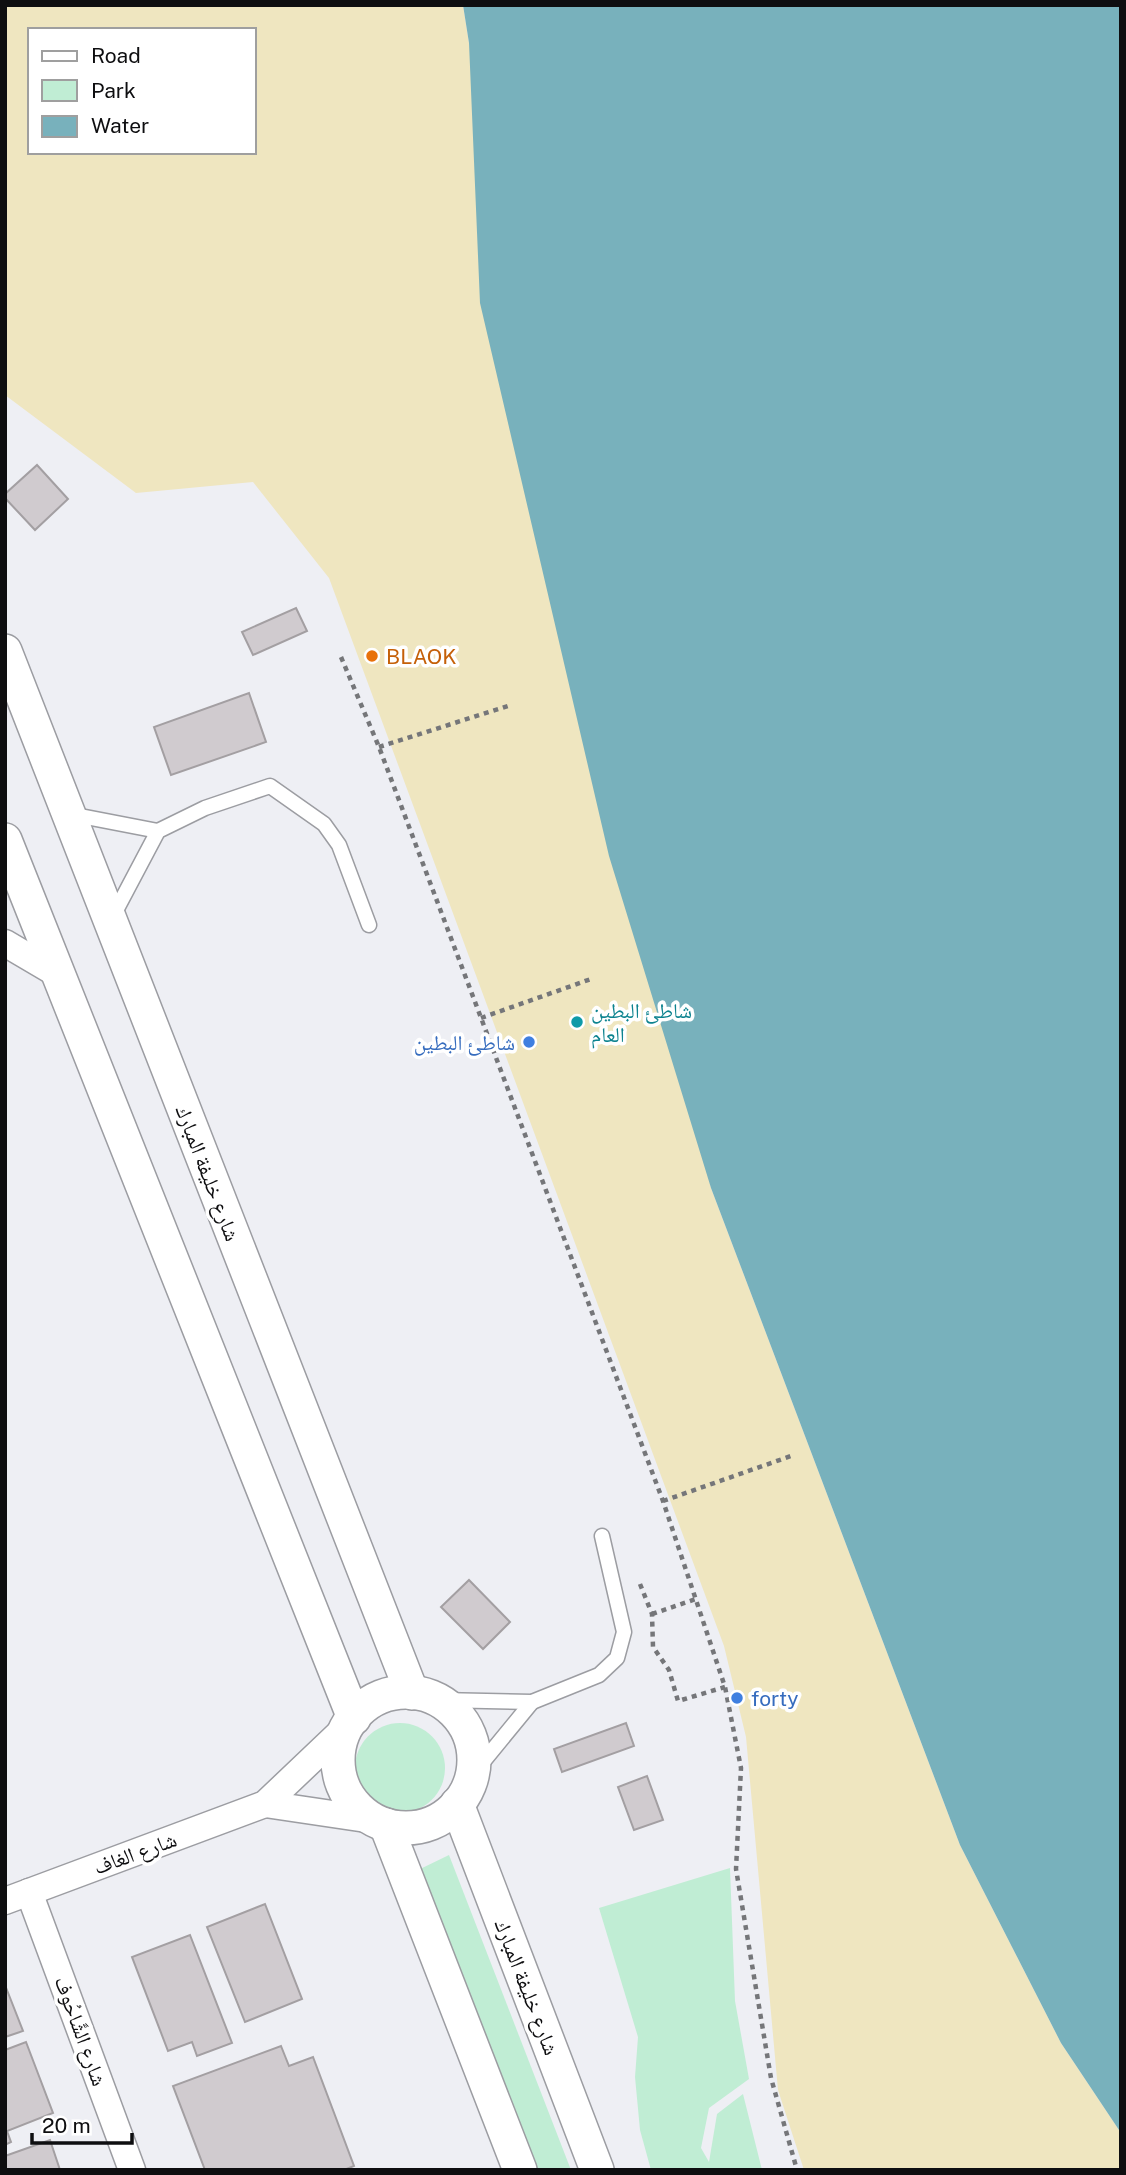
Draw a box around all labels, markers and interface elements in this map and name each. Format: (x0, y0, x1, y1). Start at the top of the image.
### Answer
legend (28, 28, 256, 154)
text: Road (91, 43, 141, 68)
text: Park (91, 78, 136, 103)
text: Water (91, 113, 149, 138)
place label: BLAOK (386, 644, 457, 669)
marker: BLAOK (364, 648, 380, 664)
place label: شاطئ البطين العام (591, 998, 692, 1049)
marker: شاطئ البطين العام (569, 1014, 585, 1030)
place label: شاطئ البطين (414, 1030, 515, 1056)
marker: شاطئ البطين (521, 1034, 537, 1050)
street label: شارع خليفة المبارك (170, 1102, 245, 1245)
place label: forty (751, 1686, 798, 1711)
marker: forty (729, 1690, 745, 1706)
street label: شارع الغاف (90, 1826, 180, 1880)
street label: شارع خليفة المبارك (489, 1916, 564, 2059)
street label: شارع الشَّاحُوف (49, 1973, 112, 2090)
scale bar (32, 2102, 131, 2146)
text: 20 m (42, 2113, 91, 2138)

